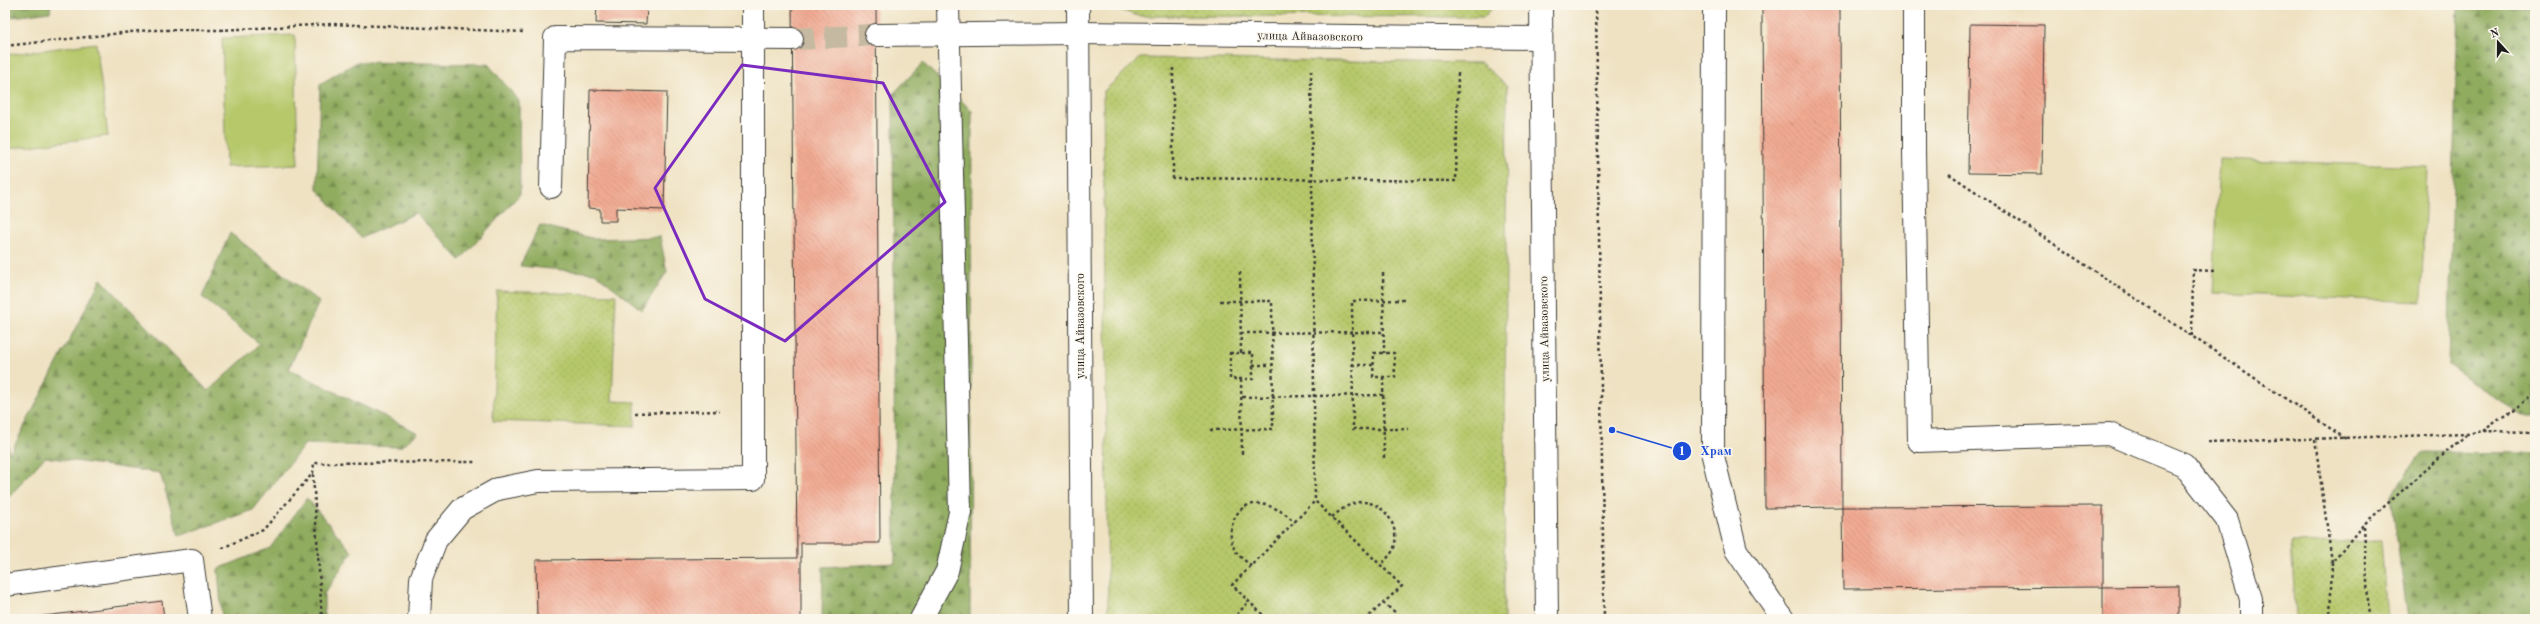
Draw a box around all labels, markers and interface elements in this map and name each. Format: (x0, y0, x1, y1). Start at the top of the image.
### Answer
north arrow (2478, 22, 2518, 62)
text: N (2489, 27, 2501, 41)
street label: улица Айвазовского (1257, 30, 1363, 44)
street label: улица Айвазовского (1075, 273, 1087, 379)
street label: улица Айвазовского (1538, 276, 1552, 382)
callout: Храм (1672, 438, 1739, 463)
text: Храм (1700, 445, 1732, 458)
text: 1 (1679, 446, 1685, 458)

